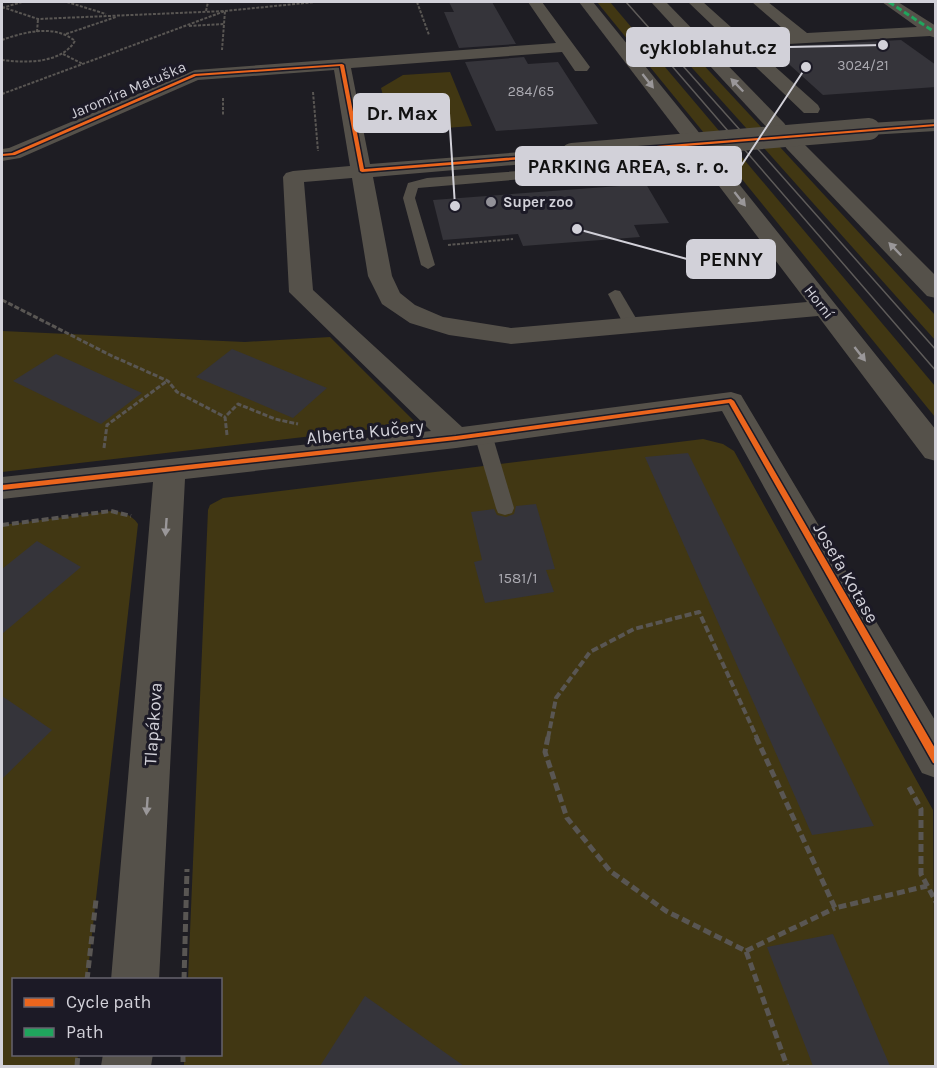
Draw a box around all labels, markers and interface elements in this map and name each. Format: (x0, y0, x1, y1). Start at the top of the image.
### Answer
callout: cykloblahut.cz (627, 28, 789, 66)
text: cykloblahut.cz (639, 36, 777, 59)
street label: Jaromíra Matuška (67, 57, 189, 123)
house number: 3024/21 (837, 57, 889, 74)
one-way arrow (641, 73, 653, 88)
one-way arrow (730, 77, 744, 92)
house number: 284/65 (508, 83, 554, 100)
callout: Dr. Max (354, 94, 449, 132)
text: Dr. Max (366, 102, 438, 125)
callout: PARKING AREA, s. r. o. (516, 147, 741, 185)
text: PARKING AREA, s. r. o. (528, 155, 728, 178)
one-way arrow (733, 191, 746, 207)
place label: Super zoo (503, 193, 573, 211)
marker: Super zoo (484, 195, 498, 209)
callout: PENNY (687, 240, 775, 278)
one-way arrow (888, 242, 902, 257)
text: PENNY (699, 248, 763, 271)
street label: Horní (800, 282, 838, 323)
one-way arrow (853, 346, 866, 362)
street label: Alberta Kučery (305, 415, 425, 449)
one-way arrow (161, 518, 171, 537)
street label: Josefa Kotase (808, 519, 884, 627)
house number: 1581/1 (498, 569, 538, 587)
street label: Tlapákova (139, 682, 167, 766)
one-way arrow (142, 796, 152, 815)
legend (12, 978, 222, 1056)
text: Cycle path (66, 991, 151, 1013)
text: Path (66, 1021, 104, 1043)

